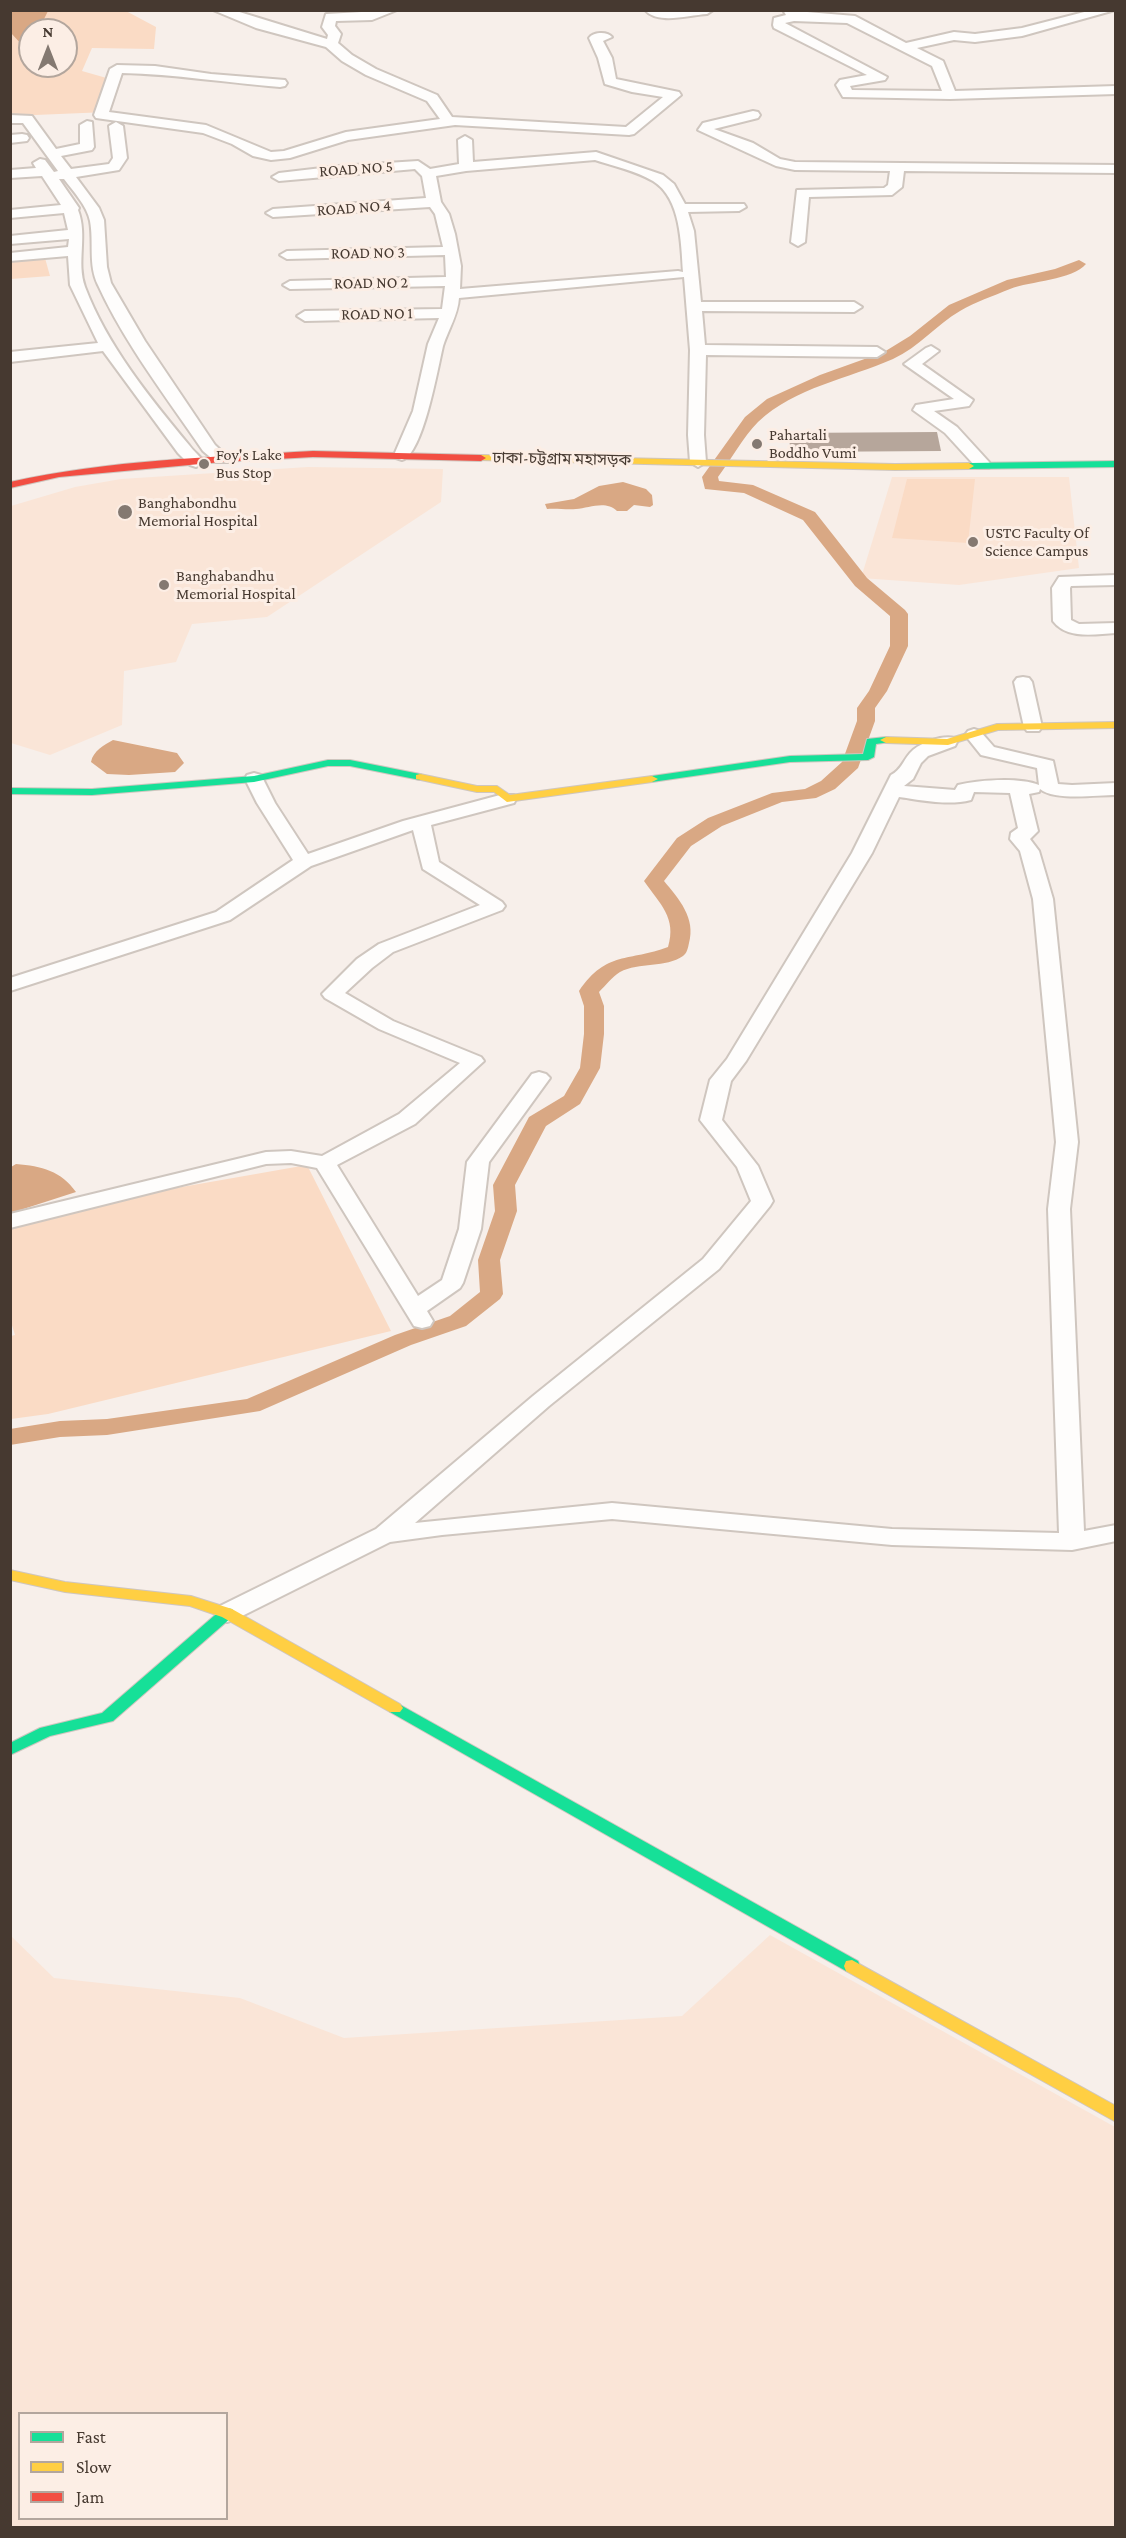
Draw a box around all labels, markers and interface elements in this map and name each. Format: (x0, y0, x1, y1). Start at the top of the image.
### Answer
north arrow (18, 18, 78, 78)
text: N (43, 23, 53, 40)
street label: ROAD NO 5 (318, 157, 394, 181)
street label: ROAD NO 4 (316, 196, 392, 220)
street label: ROAD NO 3 (331, 243, 405, 263)
street label: ROAD NO 2 (334, 273, 408, 293)
street label: ROAD NO 1 (341, 304, 413, 324)
place label: Pahartali Boddho Vumi (769, 425, 856, 463)
marker: Pahartali Boddho Vumi (750, 437, 764, 451)
place label: Foy's Lake Bus Stop (216, 445, 282, 483)
street label: ঢাকা-চট্টগ্রাম মহাসড়ক (493, 448, 631, 470)
marker: Foy's Lake Bus Stop (197, 457, 211, 471)
place label: Banghabondhu Memorial Hospital (138, 493, 258, 531)
marker: Banghabondhu Memorial Hospital (116, 503, 134, 521)
place label: USTC Faculty Of Science Campus (985, 523, 1089, 561)
marker: USTC Faculty Of Science Campus (966, 535, 980, 549)
place label: Banghabandhu Memorial Hospital (176, 566, 296, 604)
marker: Banghabandhu Memorial Hospital (157, 578, 171, 592)
legend (18, 2412, 228, 2520)
text: Fast (76, 2427, 106, 2447)
text: Slow (76, 2457, 111, 2477)
text: Jam (76, 2487, 104, 2507)

